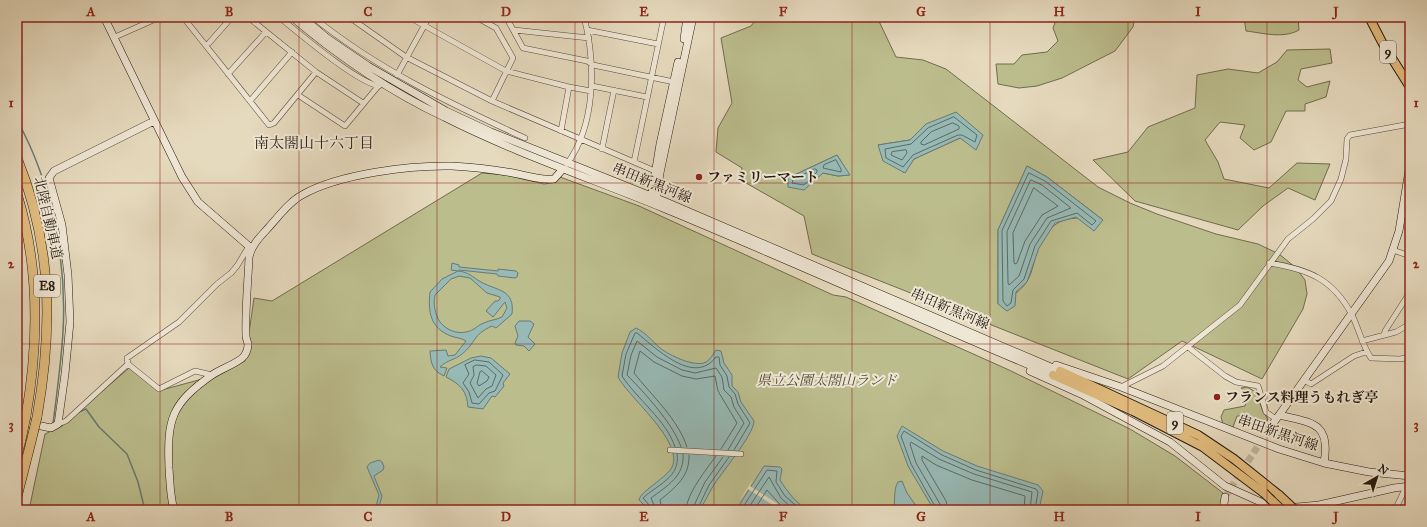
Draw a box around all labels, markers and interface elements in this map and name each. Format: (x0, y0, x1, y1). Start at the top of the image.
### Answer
text: A (86, 4, 96, 20)
text: B (225, 4, 234, 20)
text: C (364, 4, 373, 20)
text: D (501, 4, 511, 20)
text: E (639, 4, 649, 20)
text: F (779, 4, 788, 20)
text: G (916, 4, 926, 20)
text: H (1053, 4, 1065, 20)
text: I (1195, 4, 1201, 20)
text: J (1331, 4, 1339, 20)
road number: 9 (1380, 41, 1396, 63)
text: 1 (8, 95, 14, 111)
text: 1 (1413, 95, 1419, 111)
district label: 南太閤山十六丁目 (254, 134, 374, 152)
street label: 串田新黒河線 (610, 159, 694, 207)
place label: ファミリーマート (707, 169, 819, 186)
marker: ファミリーマート (694, 172, 704, 182)
street label: 北陸自動車道 (30, 175, 66, 261)
text: 2 (8, 256, 15, 272)
text: 2 (1413, 256, 1420, 272)
road number: E8 (34, 275, 60, 297)
street label: 串田新黒河線 (908, 285, 992, 333)
park label: 県立公園太閤山ランド (757, 372, 898, 389)
place label: フランス料理うもれぎ亭 (1225, 389, 1379, 406)
marker: フランス料理うもれぎ亭 (1212, 392, 1222, 402)
street label: 串田新黒河線 (1236, 411, 1320, 455)
road number: 9 (1167, 412, 1183, 434)
text: 3 (8, 417, 14, 433)
text: 3 (1413, 417, 1419, 433)
north arrow (1357, 457, 1397, 497)
text: N (1375, 462, 1391, 478)
text: A (86, 509, 96, 525)
text: B (225, 509, 234, 525)
text: C (364, 509, 373, 525)
text: D (501, 509, 511, 525)
text: E (639, 509, 649, 525)
text: F (779, 509, 788, 525)
text: G (916, 509, 926, 525)
text: H (1053, 509, 1065, 525)
text: I (1195, 509, 1201, 525)
text: J (1331, 509, 1339, 525)

